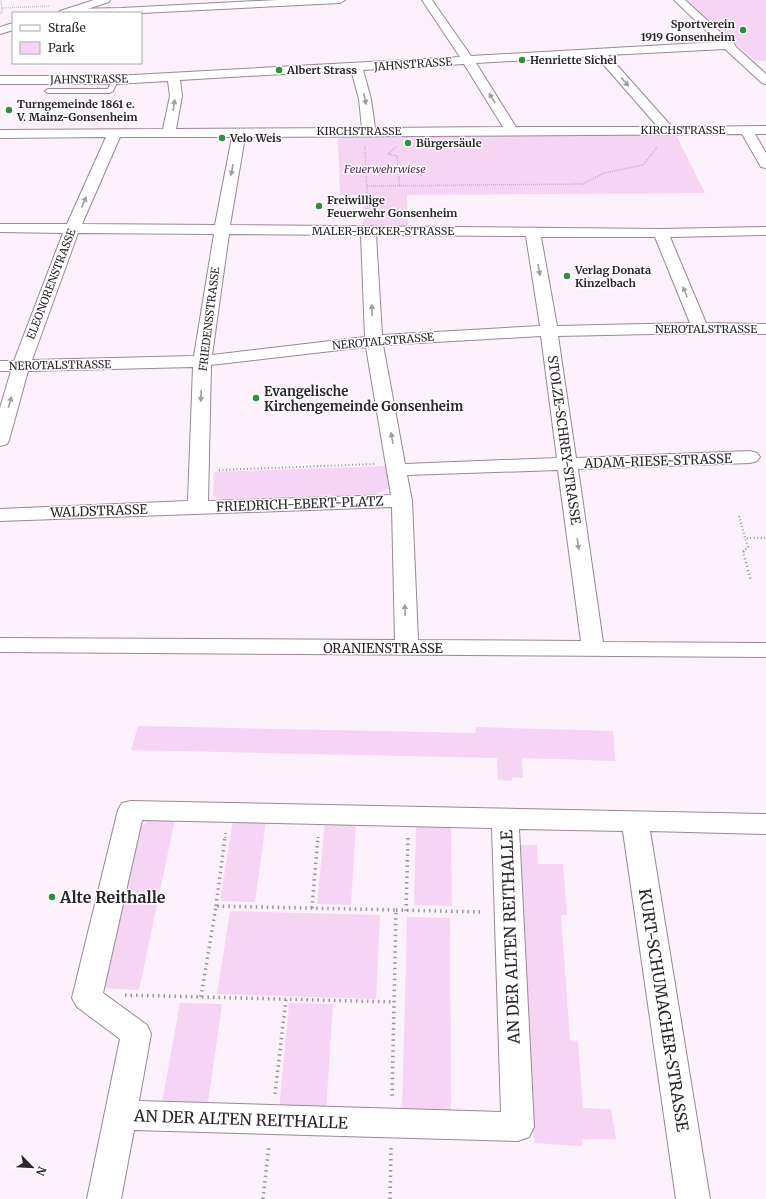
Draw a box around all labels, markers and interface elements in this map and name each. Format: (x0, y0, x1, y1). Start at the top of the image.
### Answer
legend (12, 12, 142, 64)
place label: Sportverein 1919 Gonsenheim (641, 17, 736, 44)
text: Straße (48, 20, 86, 35)
marker: Sportverein 1919 Gonsenheim (738, 25, 748, 35)
text: Park (48, 40, 75, 55)
place label: Henriette Sichel (530, 53, 617, 67)
street label: JAHNSTRASSE (372, 54, 453, 74)
marker: Henriette Sichel (517, 55, 527, 65)
place label: Albert Strass (286, 63, 357, 77)
marker: Albert Strass (274, 65, 284, 75)
street label: JAHNSTRASSE (49, 71, 128, 87)
one-way arrow (620, 77, 630, 87)
one-way arrow (363, 92, 369, 105)
one-way arrow (488, 92, 495, 104)
place label: Turngemeinde 1861 e. V. Mainz-Gonsenheim (16, 97, 138, 124)
one-way arrow (171, 99, 177, 111)
marker: Turngemeinde 1861 e. V. Mainz-Gonsenheim (4, 105, 14, 115)
street label: KIRCHSTRASSE (640, 123, 726, 137)
street label: KIRCHSTRASSE (316, 124, 402, 138)
place label: Velo Weis (229, 131, 282, 145)
marker: Velo Weis (217, 133, 227, 143)
place label: Bürgersäule (416, 136, 482, 150)
marker: Bürgersäule (403, 138, 413, 148)
park label: Feuerwehrwiese (343, 162, 426, 176)
one-way arrow (229, 164, 235, 176)
place label: Freiwillige Feuerwehr Gonsenheim (327, 193, 457, 220)
one-way arrow (81, 196, 87, 207)
marker: Freiwillige Feuerwehr Gonsenheim (314, 201, 324, 211)
street label: MALER-BECKER-STRASSE (312, 224, 454, 238)
street label: ELEONORENSTRASSE (23, 227, 79, 341)
place label: Verlag Donata Kinzelbach (574, 263, 651, 290)
one-way arrow (536, 264, 542, 276)
street label: FRIEDENSSTRASSE (196, 266, 222, 372)
marker: Verlag Donata Kinzelbach (562, 271, 572, 281)
one-way arrow (682, 285, 688, 297)
one-way arrow (369, 304, 376, 316)
street label: NEROTALSTRASSE (655, 322, 757, 336)
street label: NEROTALSTRASSE (331, 330, 435, 352)
street label: STOLZE-SCHREY-STRASSE (544, 354, 584, 527)
street label: NEROTALSTRASSE (9, 357, 111, 373)
place label: Evangelische Kirchengemeinde Gonsenheim (264, 383, 463, 415)
one-way arrow (198, 390, 204, 403)
marker: Evangelische Kirchengemeinde Gonsenheim (251, 393, 261, 403)
one-way arrow (8, 396, 14, 409)
one-way arrow (388, 432, 394, 445)
street label: ADAM-RIESE-STRASSE (583, 450, 733, 472)
street label: FRIEDRICH-EBERT-PLATZ (216, 493, 384, 515)
street label: WALDSTRASSE (49, 501, 149, 521)
one-way arrow (575, 538, 581, 550)
one-way arrow (402, 604, 409, 616)
street label: ORANIENSTRASSE (323, 640, 444, 657)
street label: AN DER ALTEN REITHALLE (496, 829, 524, 1045)
place label: Alte Reithalle (59, 887, 166, 907)
street label: KURT-SCHUMACHER-STRASSE (635, 887, 693, 1134)
marker: Alte Reithalle (47, 892, 57, 902)
street label: AN DER ALTEN REITHALLE (133, 1105, 349, 1133)
north arrow (12, 1147, 52, 1187)
text: N (33, 1164, 49, 1178)

